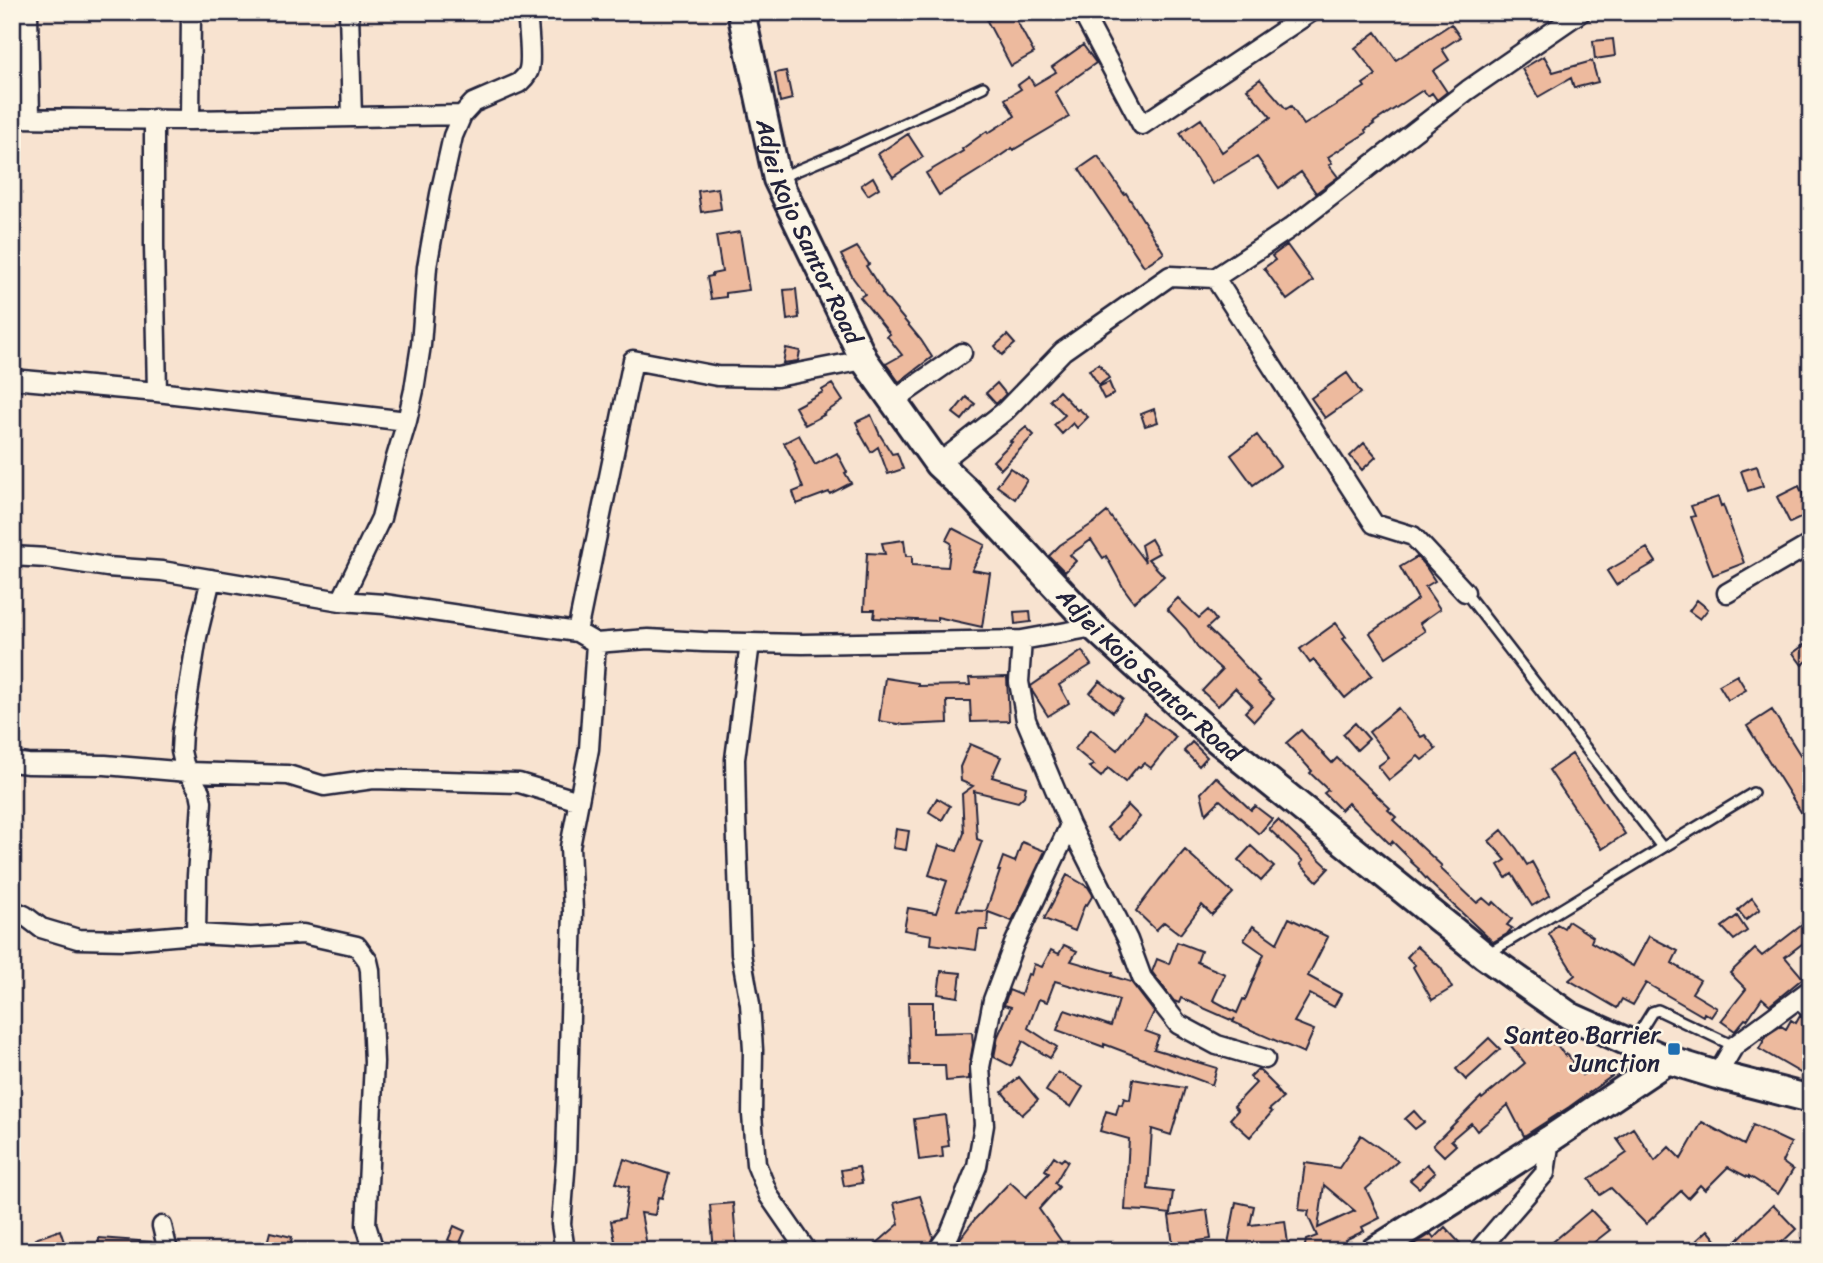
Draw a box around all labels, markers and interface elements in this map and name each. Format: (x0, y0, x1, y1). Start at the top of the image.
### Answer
street label: Adjei Kojo Santor Road (743, 114, 875, 353)
street label: Adjei Kojo Santor Road (1045, 577, 1253, 774)
place label: Santeo Barrier Junction (1504, 1014, 1662, 1084)
marker: Santeo Barrier Junction (1666, 1041, 1682, 1057)

